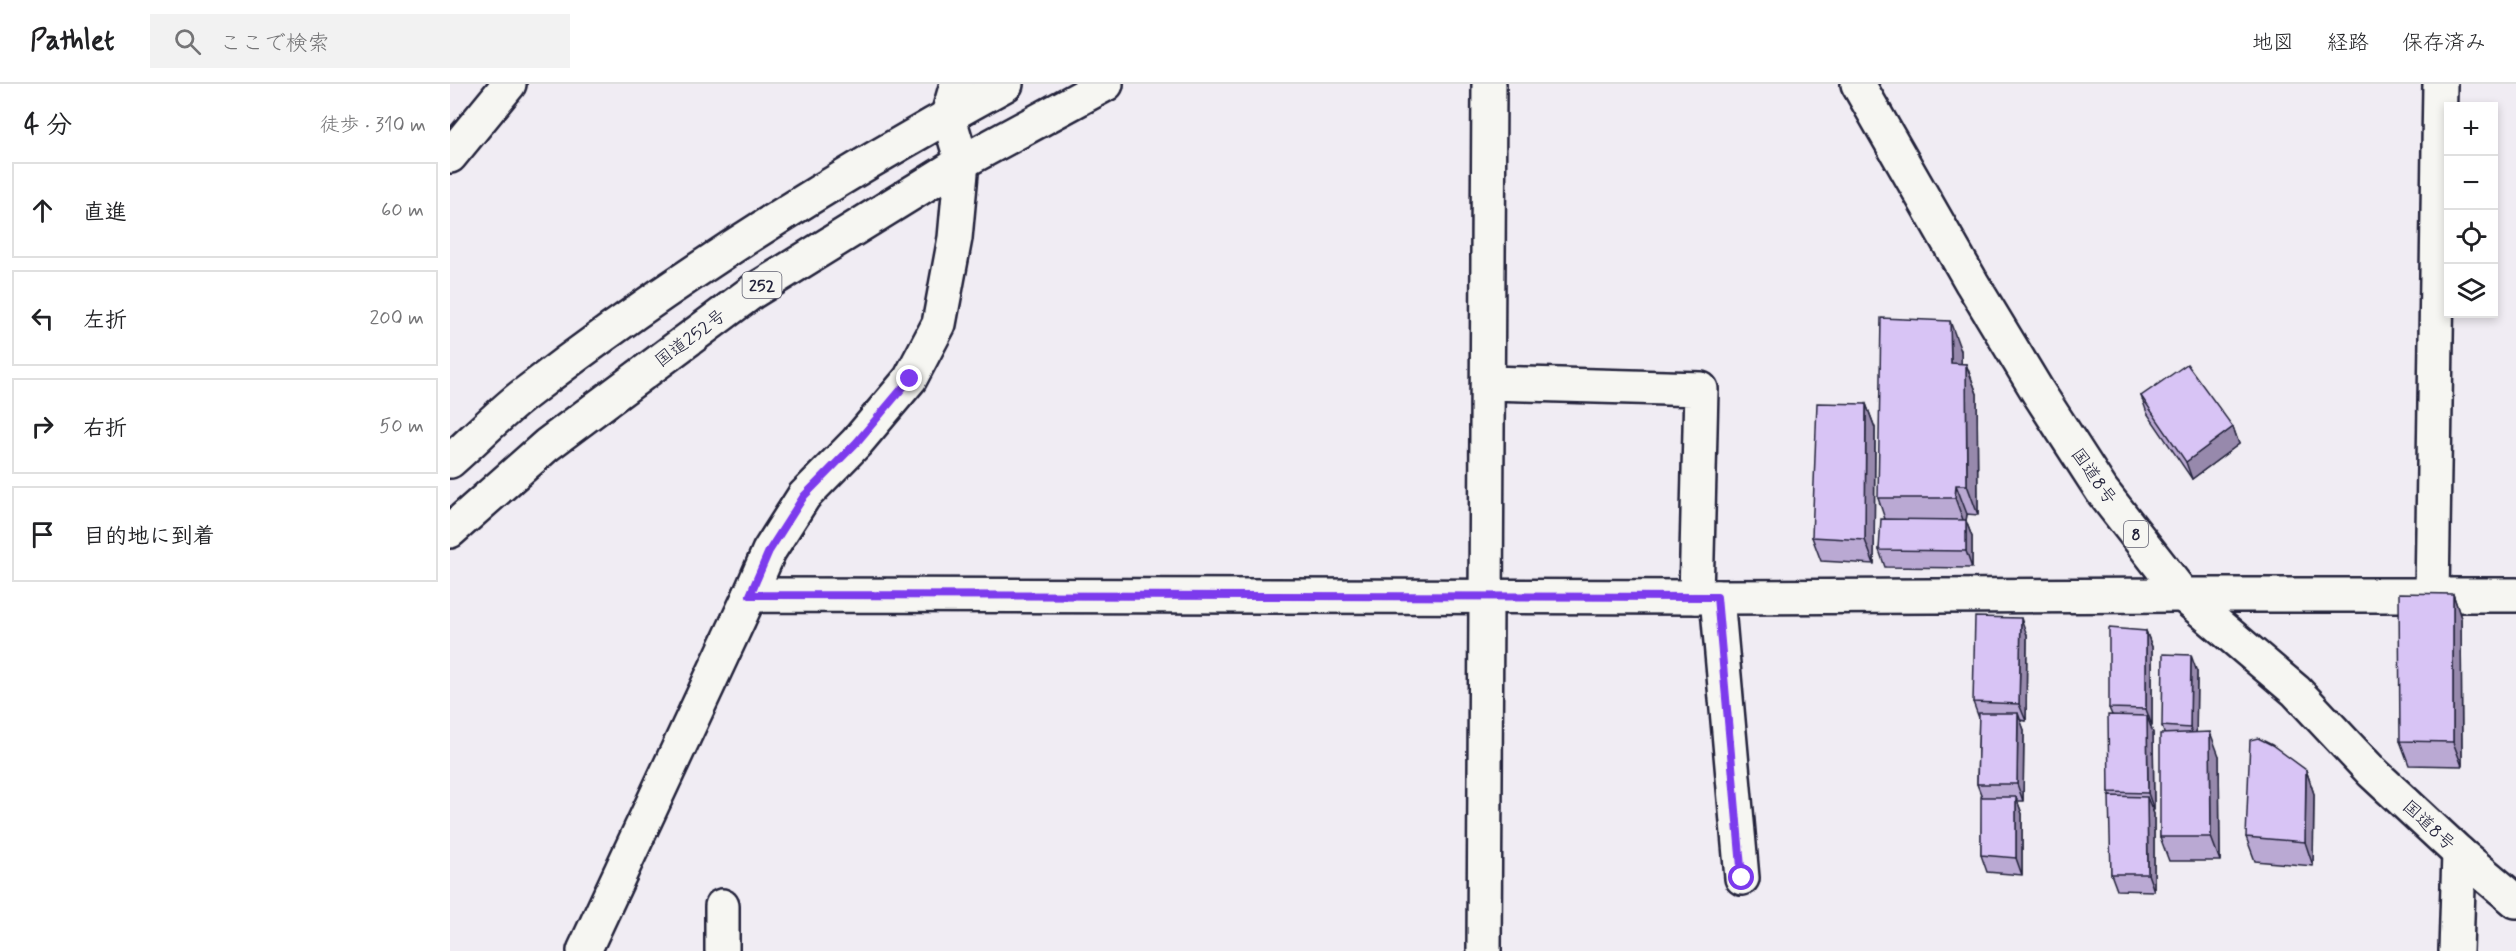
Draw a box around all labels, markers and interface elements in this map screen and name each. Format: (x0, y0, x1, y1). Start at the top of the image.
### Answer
search box (150, 14, 570, 68)
text: Pathlet (30, 23, 114, 60)
icon: search (171, 25, 204, 58)
text: 地図 (2252, 29, 2294, 57)
text: 経路 (2327, 29, 2369, 57)
text: 保存済み (2402, 29, 2486, 57)
text: ここで検索 (219, 30, 329, 58)
map controls (2444, 102, 2498, 318)
button: + (2444, 102, 2498, 156)
text: 4 分 (24, 109, 72, 143)
text: 徒歩 · 310 m (320, 112, 426, 139)
button: − (2444, 156, 2498, 210)
icon: ahead (26, 194, 59, 227)
text: 60 m (381, 197, 424, 224)
text: 直進 (83, 199, 127, 227)
button: locate (2444, 210, 2498, 264)
button: layers (2444, 264, 2498, 318)
road number: 252 (742, 272, 782, 298)
icon: left (26, 302, 59, 335)
street label: 国道252号 (650, 304, 731, 373)
text: 200 m (369, 305, 424, 332)
text: 左折 (83, 307, 127, 335)
route end (896, 365, 922, 391)
icon: right (26, 410, 59, 443)
text: 50 m (379, 413, 424, 440)
text: 右折 (83, 415, 127, 443)
street label: 国道8号 (2065, 443, 2121, 510)
icon: arrive (26, 518, 59, 551)
road number: 8 (2124, 521, 2148, 547)
text: 目的地に到着 (83, 523, 215, 551)
street label: 国道8号 (2397, 795, 2460, 856)
route start (1728, 864, 1754, 890)

